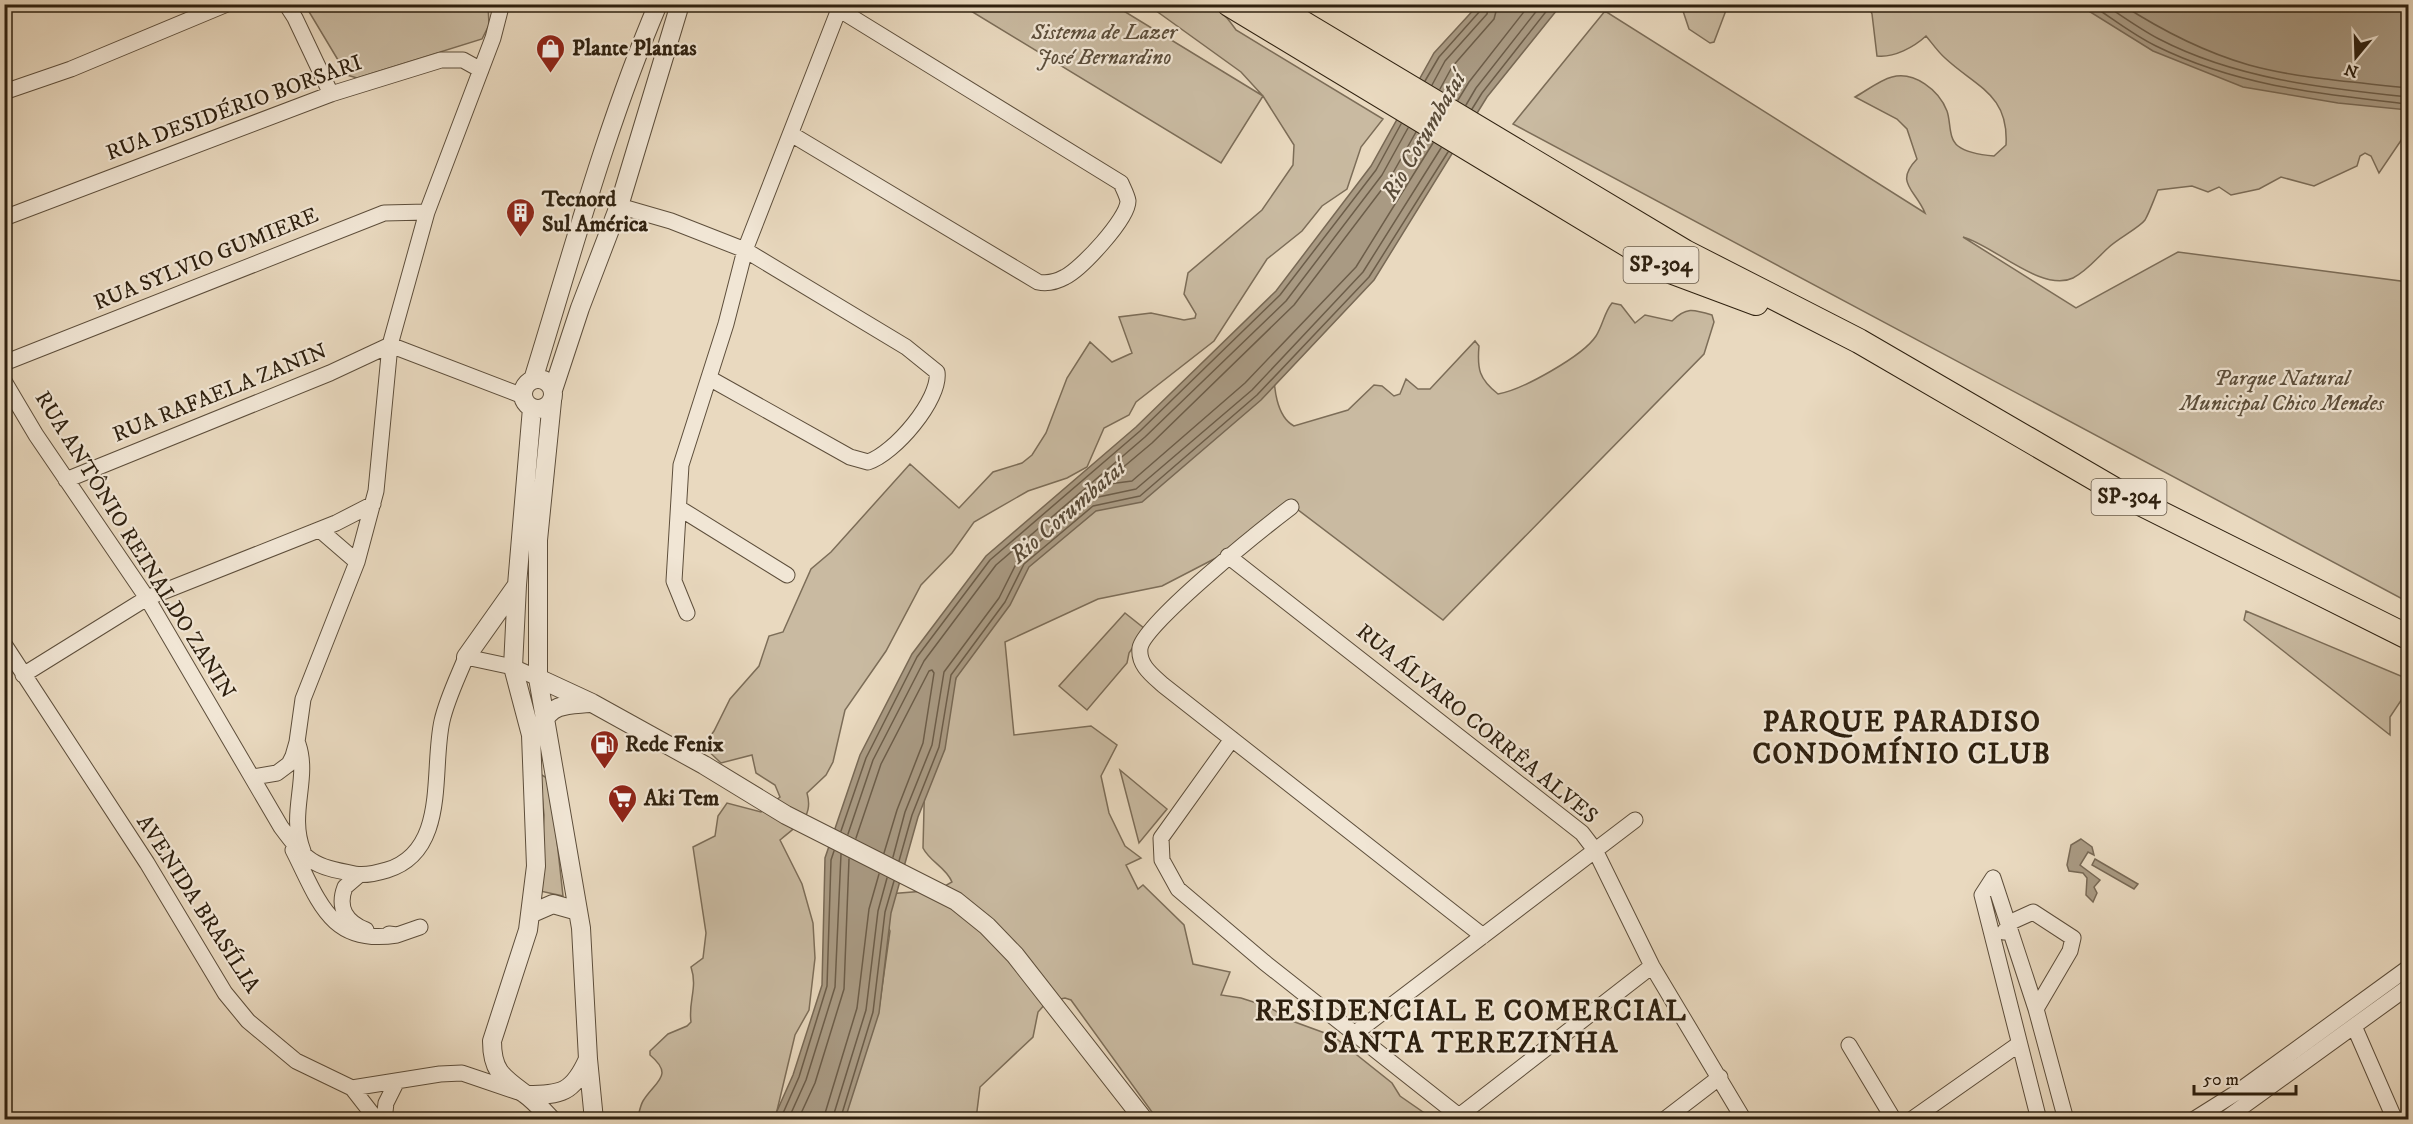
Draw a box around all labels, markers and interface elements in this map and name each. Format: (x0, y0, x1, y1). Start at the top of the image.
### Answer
park label: Sistema de Lazer José Bernardino (1030, 19, 1179, 71)
north arrow (2326, 27, 2386, 87)
shop icon: Plante Plantas (535, 32, 567, 74)
place label: Plante Plantas (572, 35, 697, 62)
street label: RUA DESIDÉRIO BORSARI (102, 49, 366, 167)
text: N (2342, 59, 2361, 82)
water label: Rio Corumbataí (1375, 62, 1475, 207)
place label: Tecnord Sul América (541, 186, 648, 238)
building icon: Tecnord Sul América (505, 196, 537, 238)
street label: RUA SYLVIO GUMIERE (90, 202, 322, 316)
road number: SP-304 (1624, 247, 1698, 283)
street label: RUA RAFAELA ZANIN (109, 338, 331, 448)
park label: Parque Natural Municipal Chico Mendes (2178, 365, 2385, 417)
street label: RUA ANTÔNIO REINALDO ZANIN (29, 386, 241, 704)
water label: Rio Corumbataí (1003, 450, 1136, 571)
road number: SP-304 (2092, 479, 2166, 515)
street label: RUA ÁLVARO CORRÊA ALVES (1351, 617, 1604, 830)
district label: PARQUE PARADISO CONDOMÍNIO CLUB (1752, 705, 2052, 772)
fuel station icon: Rede Fenix (588, 728, 620, 770)
place label: Rede Fenix (625, 731, 724, 758)
supermarket icon: Aki Tem (607, 782, 639, 824)
place label: Aki Tem (643, 785, 720, 812)
street label: AVENIDA BRASÍLIA (130, 809, 267, 999)
district label: RESIDENCIAL E COMERCIAL SANTA TEREZINHA (1255, 994, 1687, 1061)
scale bar (2194, 1058, 2296, 1096)
text: 50 m (2203, 1069, 2239, 1091)

